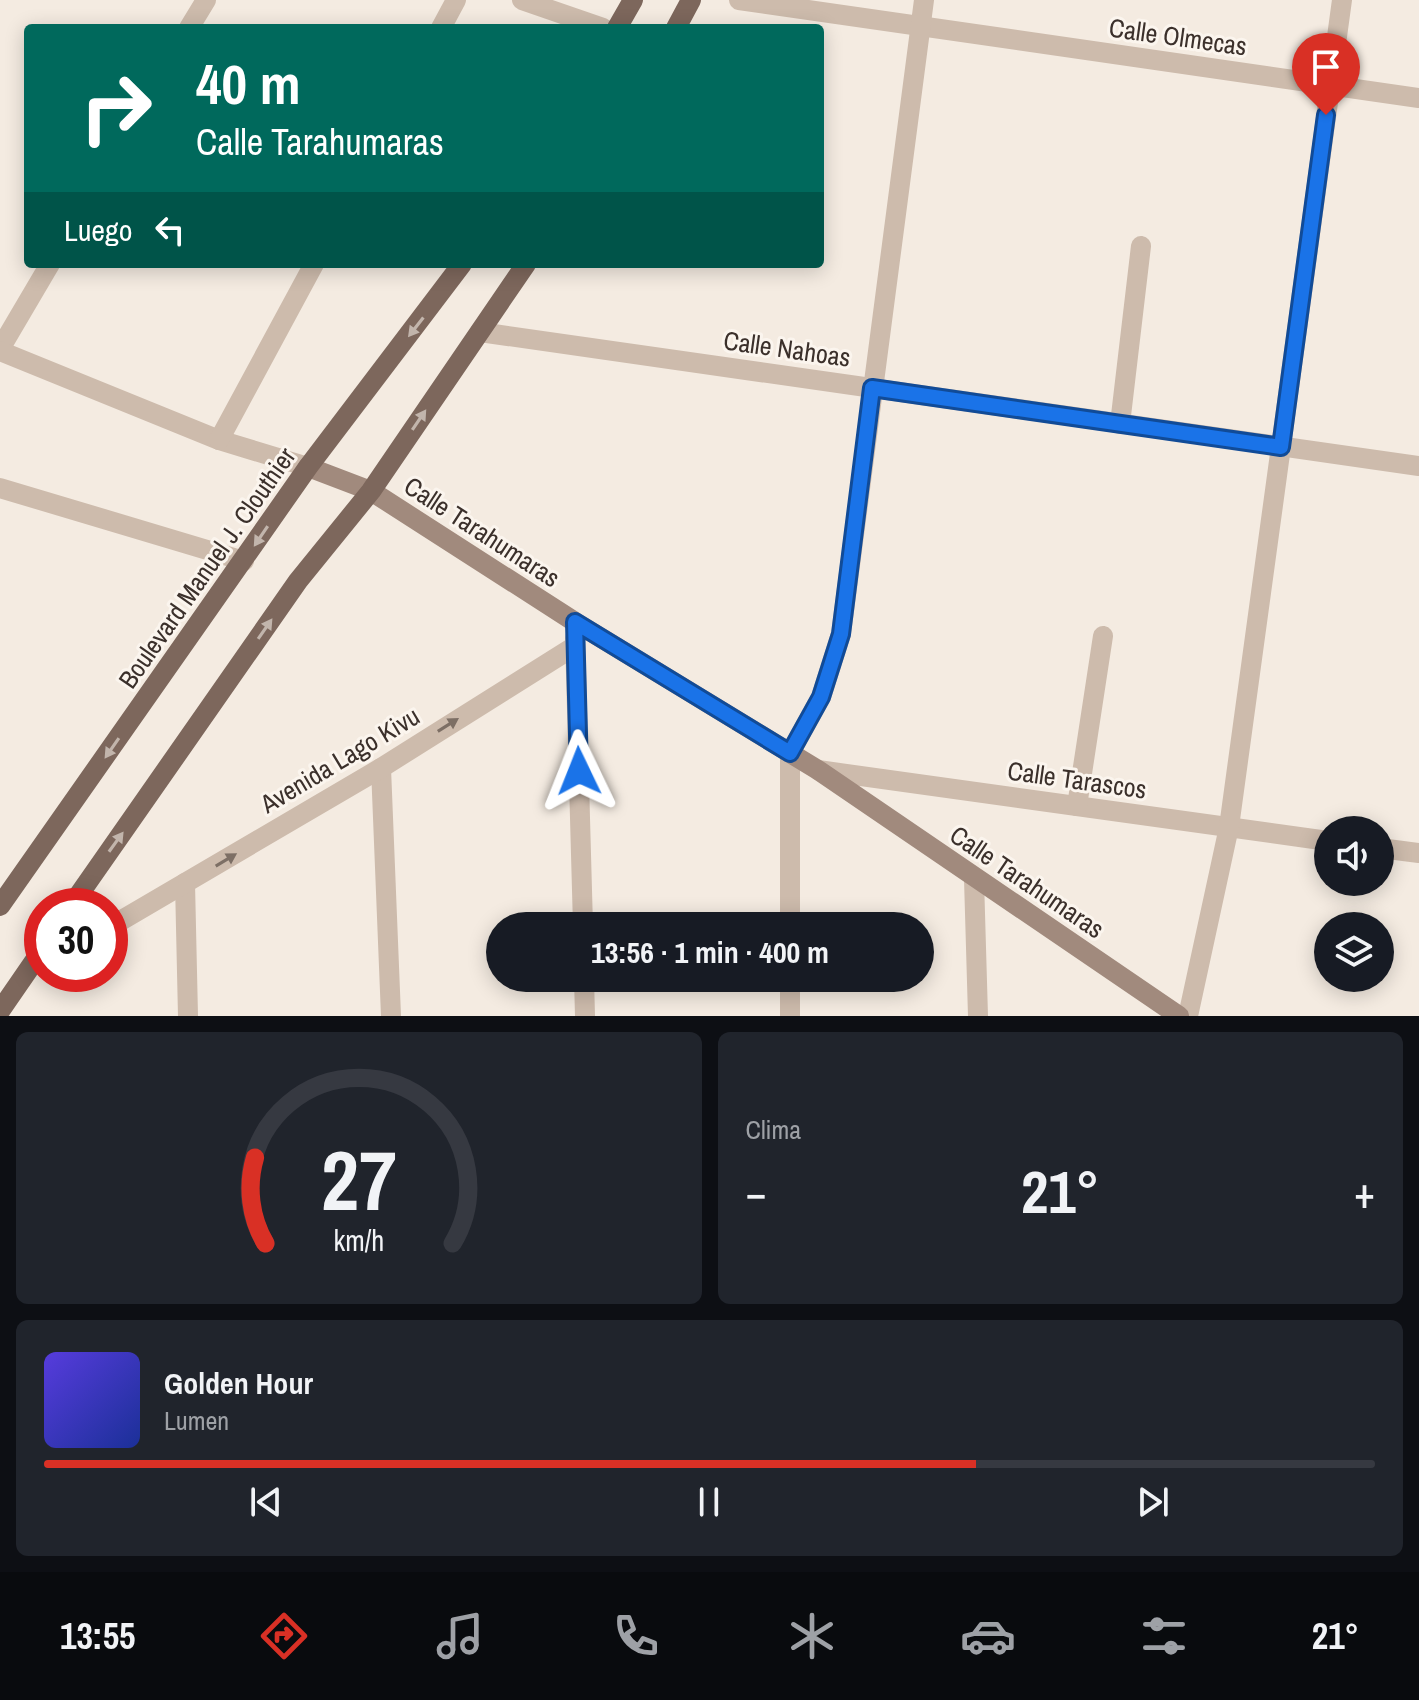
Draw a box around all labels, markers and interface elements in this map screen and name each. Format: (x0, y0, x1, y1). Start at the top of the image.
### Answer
street label: Calle Olmecas (1107, 10, 1249, 63)
pin (1292, 33, 1360, 115)
icon: arrive (1304, 45, 1348, 89)
text: 40 m (196, 46, 301, 121)
icon: right (64, 56, 168, 160)
text: Calle Tarahumaras (196, 118, 444, 166)
icon: left (148, 208, 192, 252)
text: Luego (64, 210, 132, 250)
one-way arrow (409, 317, 425, 337)
street label: Calle Nahoas (721, 322, 853, 375)
one-way arrow (411, 409, 426, 431)
street label: Boulevard Manuel J. Clouthier (110, 440, 303, 695)
street label: Calle Tarahumaras (398, 468, 567, 595)
one-way arrow (254, 525, 269, 546)
one-way arrow (257, 619, 272, 640)
street label: Avenida Lago Kivu (253, 698, 426, 821)
one-way arrow (437, 719, 459, 733)
position arrow (537, 729, 621, 813)
one-way arrow (105, 738, 120, 759)
street label: Calle Tarascos (1005, 752, 1149, 807)
map controls (1314, 816, 1394, 992)
button: sound (1314, 816, 1394, 896)
street label: Calle Tarahumaras (943, 817, 1111, 946)
one-way arrow (108, 832, 123, 853)
one-way arrow (215, 853, 237, 867)
speed limit sign: 30 (24, 888, 128, 992)
button: layers (1314, 912, 1394, 992)
text: 13:56 · 1 min · 400 m (591, 932, 829, 972)
text: Clima (746, 1112, 801, 1147)
text: 27 (321, 1124, 397, 1236)
text: 21° (1021, 1151, 1100, 1232)
text: − (746, 1162, 767, 1222)
text: + (1354, 1162, 1375, 1222)
text: km/h (333, 1221, 384, 1260)
text: Golden Hour (164, 1363, 313, 1403)
text: Lumen (164, 1403, 229, 1438)
icon: previous (244, 1480, 288, 1524)
icon: pause (687, 1480, 731, 1524)
icon: next (1131, 1480, 1175, 1524)
icon: directions (256, 1608, 312, 1664)
icon: music (432, 1608, 488, 1664)
icon: phone (608, 1608, 664, 1664)
icon: climate (784, 1608, 840, 1664)
icon: car (960, 1608, 1016, 1664)
icon: filters (1136, 1608, 1192, 1664)
text: 13:55 (60, 1612, 136, 1660)
text: 21° (1312, 1612, 1359, 1660)

